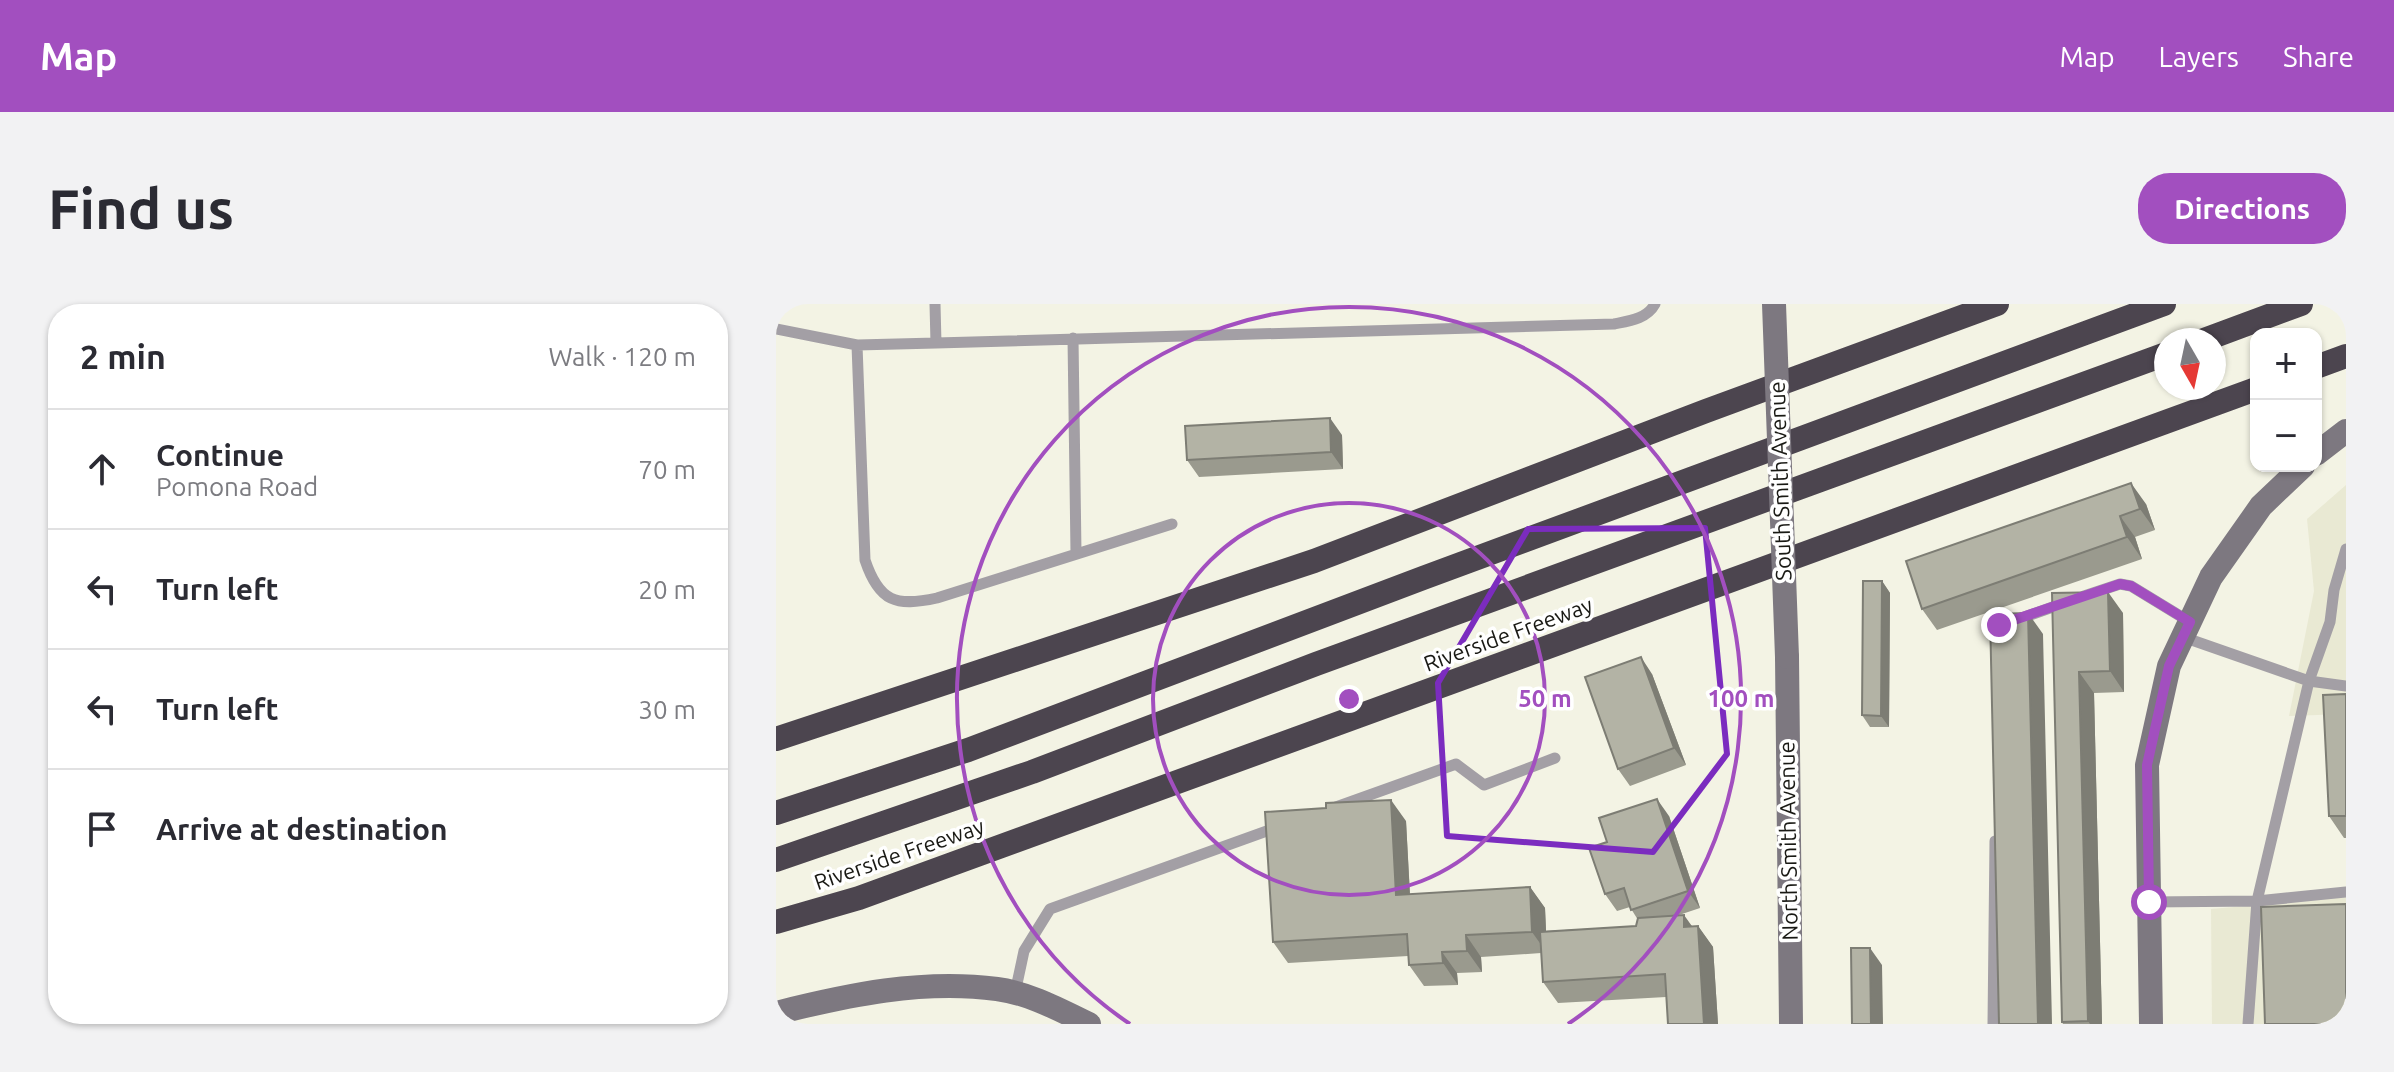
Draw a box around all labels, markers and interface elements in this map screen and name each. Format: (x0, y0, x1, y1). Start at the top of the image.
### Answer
text: Map (40, 35, 117, 77)
text: Map (2059, 41, 2115, 72)
text: Layers (2159, 41, 2239, 72)
text: Share (2283, 41, 2354, 72)
button: Directions (2138, 173, 2346, 244)
text: Find us (48, 177, 234, 240)
north arrow (2154, 328, 2226, 400)
map controls (2250, 328, 2322, 472)
button: + (2250, 328, 2322, 400)
text: 2 min (80, 337, 166, 375)
text: Walk · 120 m (548, 342, 696, 371)
street label: South Smith Avenue (1764, 381, 1795, 581)
button: − (2250, 400, 2322, 472)
text: Continue (156, 438, 284, 472)
icon: ahead (80, 447, 124, 491)
text: 70 m (638, 455, 696, 484)
text: Pomona Road (156, 472, 318, 501)
icon: left (80, 567, 124, 611)
text: Turn left (156, 572, 278, 606)
text: 20 m (638, 575, 696, 604)
street label: Riverside Freeway (1420, 591, 1596, 676)
route end (1981, 607, 2017, 643)
centre of rings (1335, 685, 1363, 713)
text: 50 m (1518, 685, 1572, 712)
text: 100 m (1708, 685, 1774, 712)
icon: left (80, 687, 124, 731)
text: Turn left (156, 692, 278, 726)
text: 30 m (638, 695, 696, 724)
street label: North Smith Avenue (1773, 741, 1802, 941)
icon: arrive (80, 807, 124, 851)
text: Arrive at destination (156, 812, 448, 846)
street label: Riverside Freeway (811, 813, 987, 894)
route start (2131, 884, 2167, 920)

